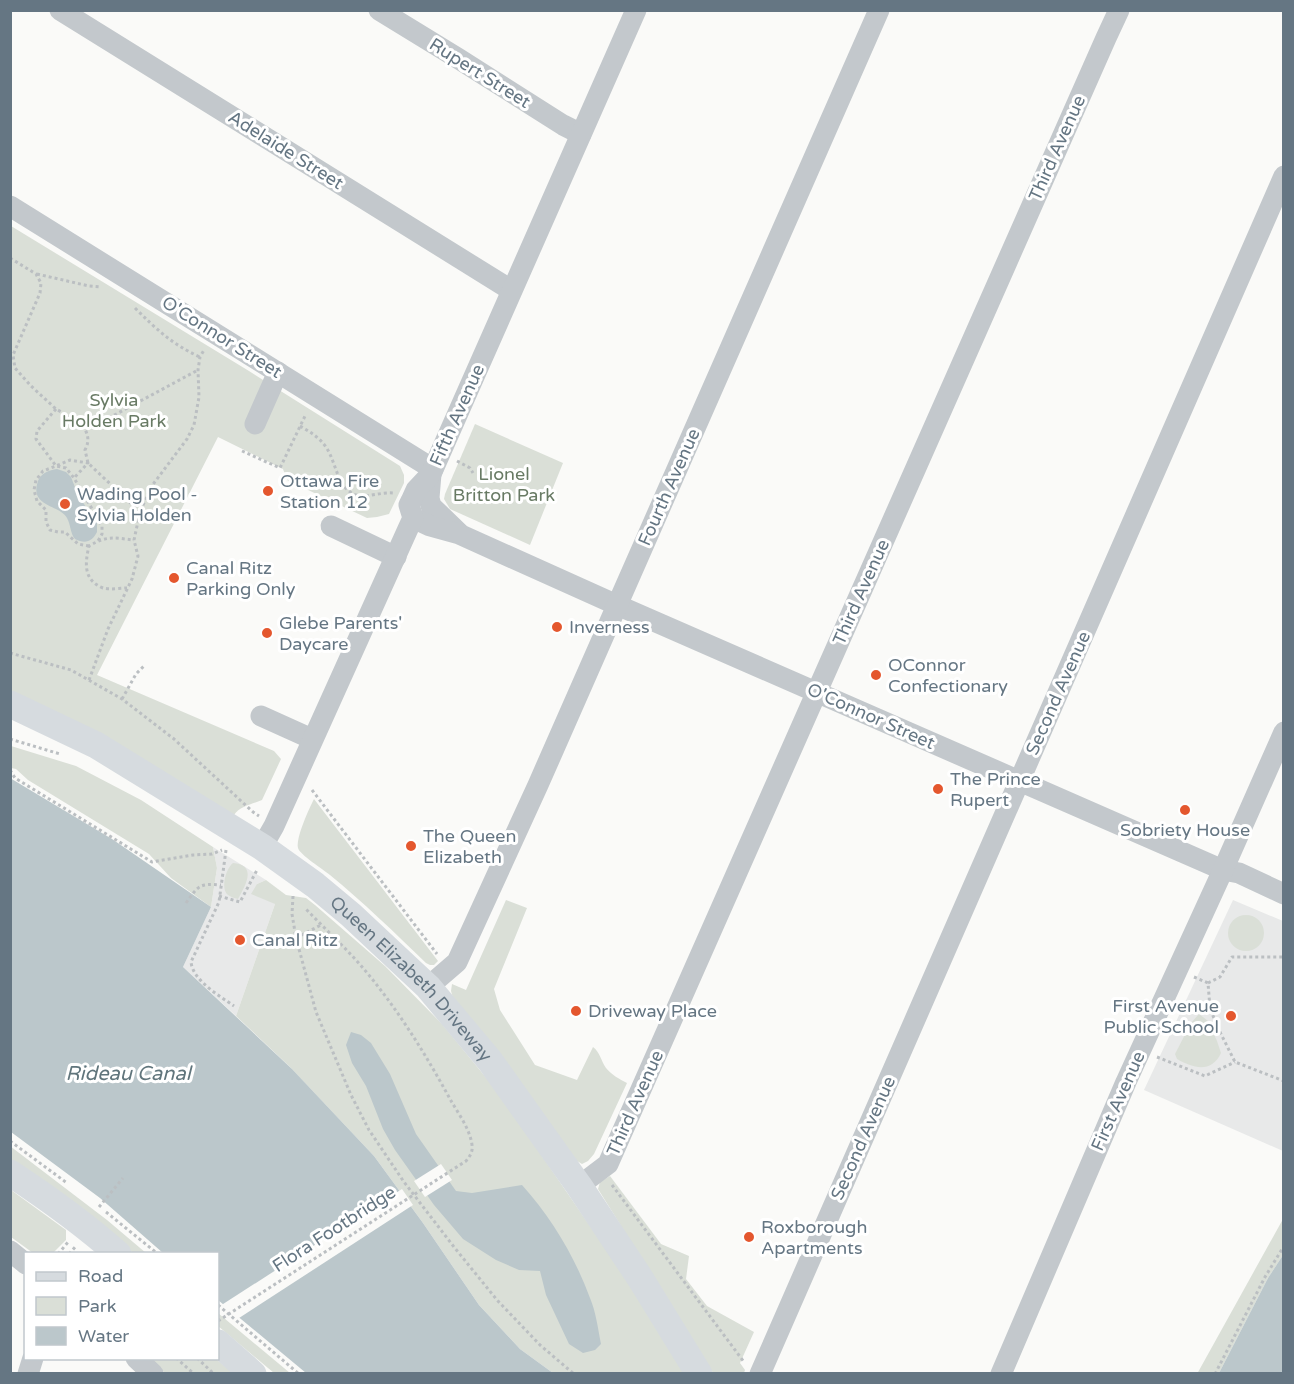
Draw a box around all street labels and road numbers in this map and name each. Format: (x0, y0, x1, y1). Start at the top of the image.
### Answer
street label: Rupert Street (425, 33, 535, 113)
street label: Third Avenue (1024, 92, 1090, 204)
street label: Adelaide Street (224, 106, 348, 194)
street label: O'Connor Street (158, 291, 286, 383)
street label: Fifth Avenue (425, 361, 489, 469)
street label: Fourth Avenue (633, 425, 705, 549)
street label: Third Avenue (828, 536, 894, 648)
street label: Second Avenue (1021, 628, 1095, 758)
street label: O'Connor Street (804, 678, 938, 754)
street label: Queen Elizabeth Driveway (326, 891, 497, 1066)
street label: Third Avenue (602, 1047, 668, 1159)
street label: First Avenue (1086, 1048, 1150, 1154)
street label: Second Avenue (826, 1073, 900, 1203)
street label: Flora Footbridge (268, 1181, 400, 1277)

